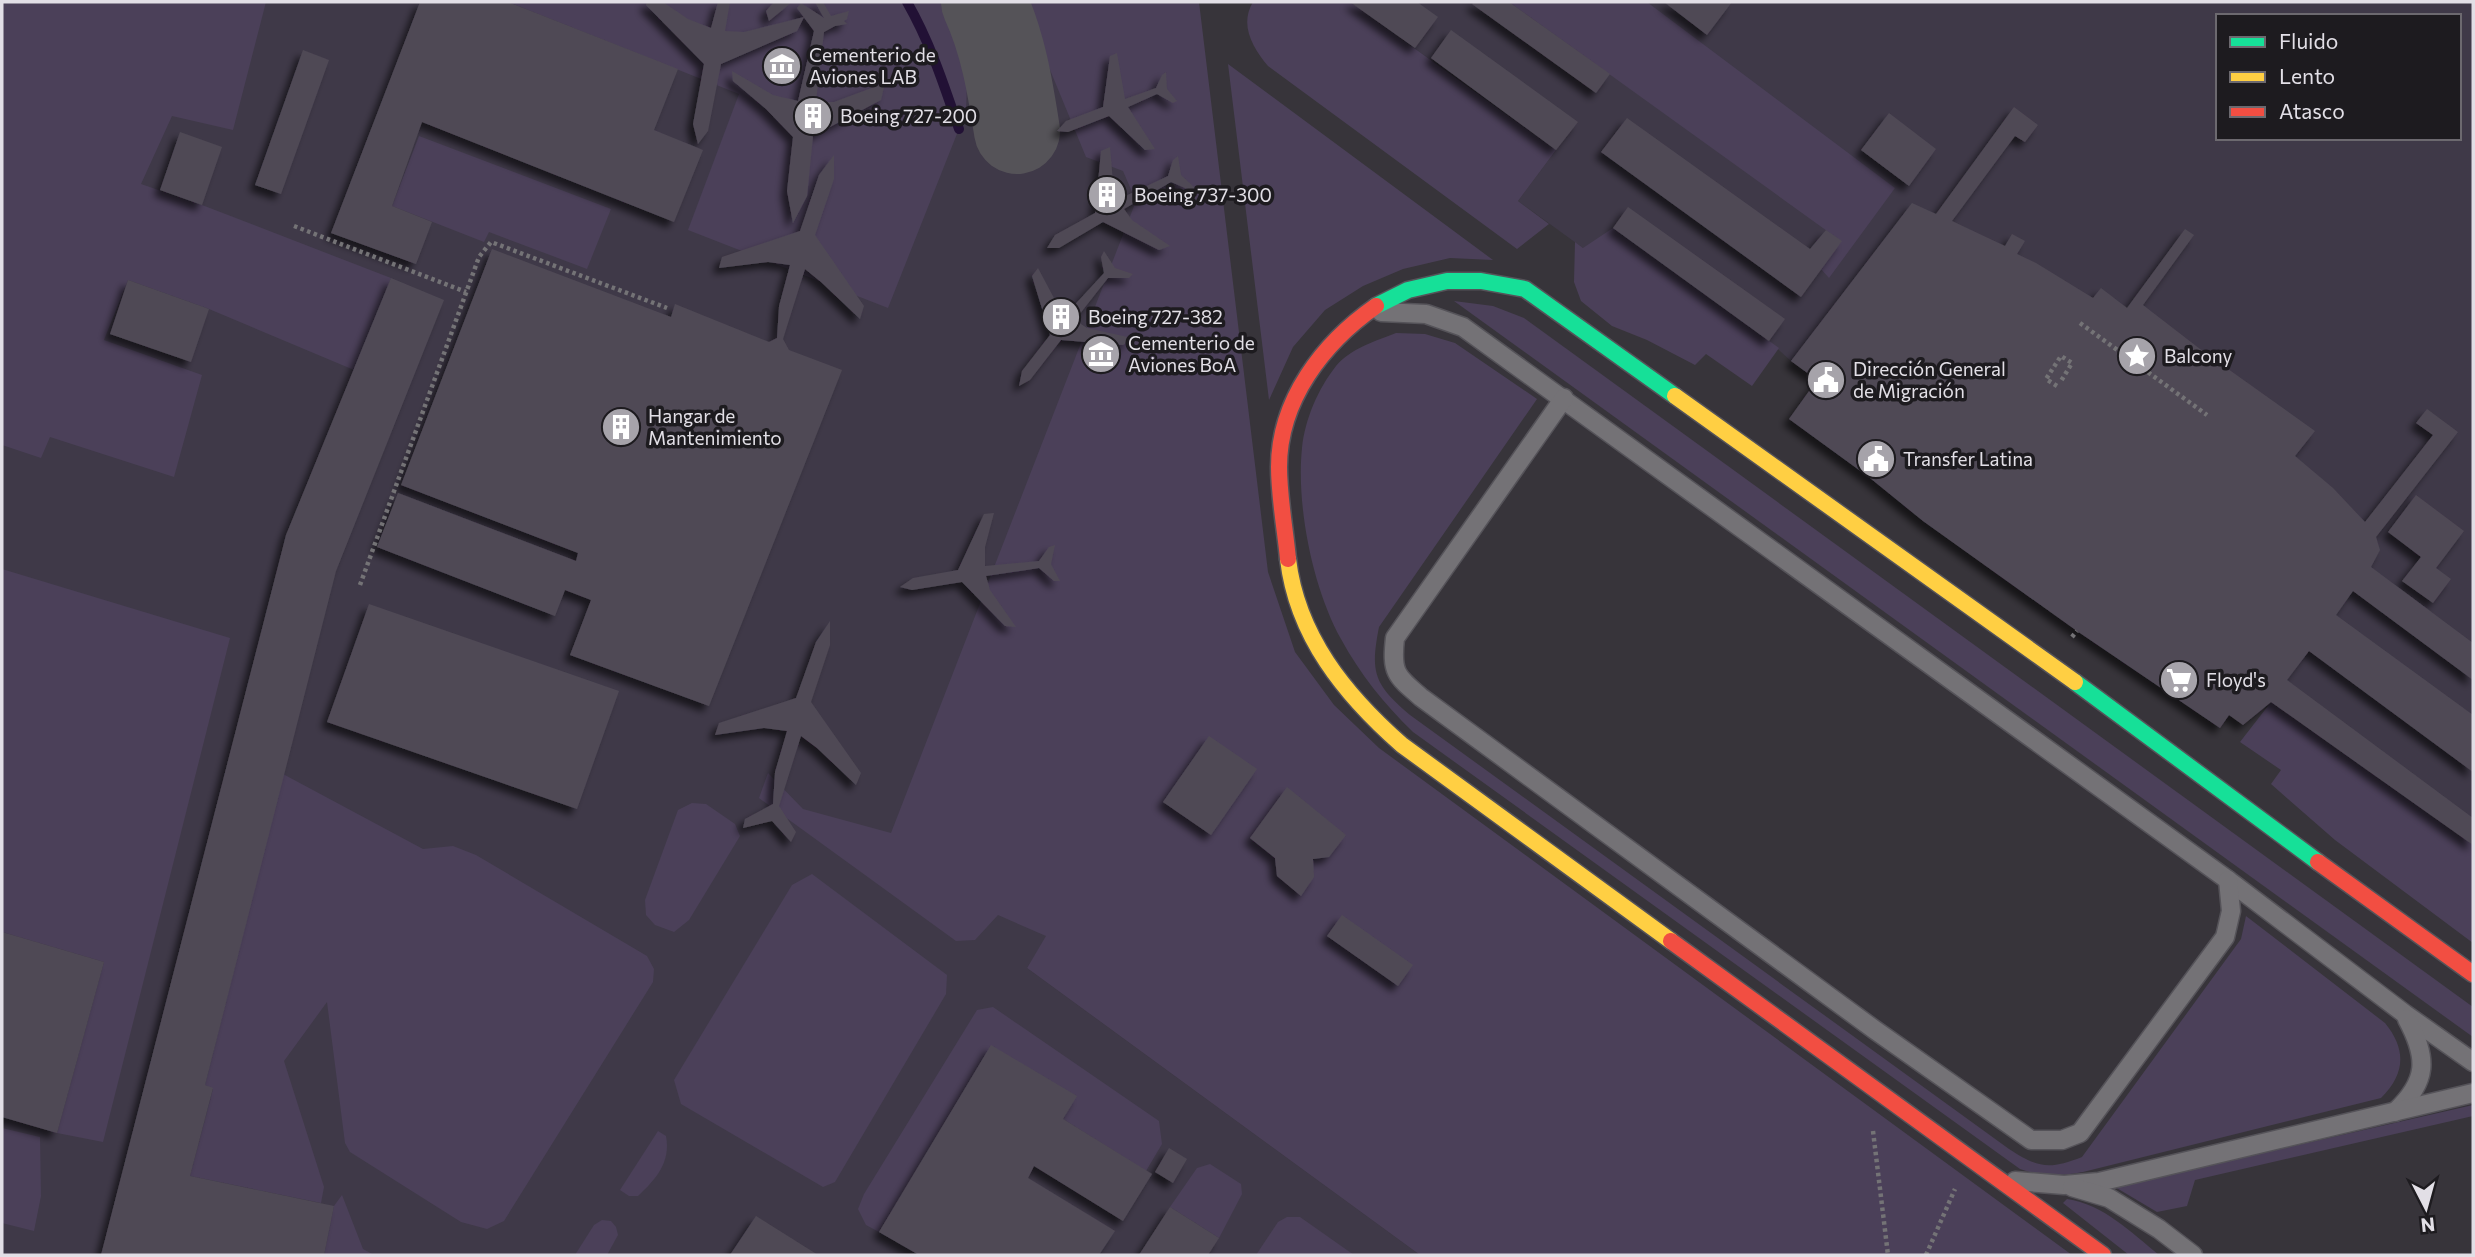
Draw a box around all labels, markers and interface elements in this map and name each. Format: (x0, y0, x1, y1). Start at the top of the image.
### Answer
legend (2216, 14, 2461, 140)
text: Fluido (2279, 28, 2338, 53)
place label: Cementerio de Aviones LAB (809, 43, 936, 88)
museum icon: Cementerio de Aviones LAB (761, 45, 803, 87)
text: Lento (2279, 63, 2335, 88)
building icon: Boeing 727-200 (792, 95, 834, 137)
text: Atasco (2279, 98, 2345, 123)
place label: Boeing 727-200 (840, 104, 977, 127)
building icon: Boeing 737-300 (1086, 174, 1128, 216)
place label: Boeing 737-300 (1134, 183, 1272, 206)
building icon: Boeing 727-382 (1040, 296, 1082, 338)
place label: Boeing 727-382 (1088, 305, 1223, 328)
place label: Cementerio de Aviones BoA (1128, 331, 1255, 376)
museum icon: Cementerio de Aviones BoA (1080, 333, 1122, 375)
place icon: Balcony (2116, 335, 2158, 377)
place label: Balcony (2164, 344, 2232, 367)
place label: Dirección General de Migración (1853, 357, 2006, 402)
public building icon: Dirección General de Migración (1805, 359, 1847, 401)
place label: Hangar de Mantenimiento (648, 404, 782, 449)
building icon: Hangar de Mantenimiento (600, 406, 642, 448)
public building icon: Transfer Latina (1855, 438, 1897, 480)
place label: Transfer Latina (1903, 447, 2033, 470)
supermarket icon: Floyd's (2158, 659, 2200, 701)
place label: Floyd's (2206, 668, 2266, 691)
north arrow (2391, 1173, 2461, 1243)
text: N (2420, 1213, 2436, 1238)

